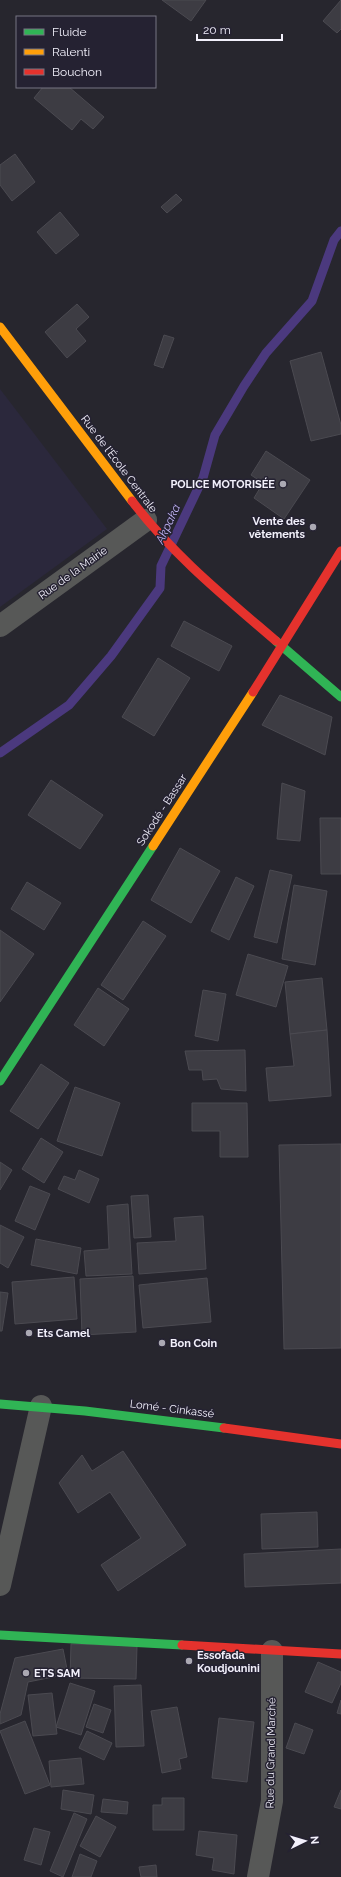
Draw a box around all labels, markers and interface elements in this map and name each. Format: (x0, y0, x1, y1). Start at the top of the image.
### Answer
legend (16, 16, 156, 88)
scale bar (197, 16, 282, 42)
text: 20 m (203, 23, 231, 37)
text: Fluide (52, 25, 87, 39)
text: Ralenti (52, 45, 90, 59)
text: Bouchon (52, 65, 102, 79)
street label: Rue de l'École Centrale (78, 412, 161, 516)
place label: POLICE MOTORISÉE (170, 477, 275, 491)
marker: POLICE MOTORISÉE (278, 479, 288, 489)
water label: Akpaka (152, 502, 183, 547)
place label: Vente des vêtements (249, 515, 306, 541)
marker: Vente des vêtements (308, 522, 318, 532)
street label: Rue de la Mairie (36, 543, 110, 602)
street label: Sokodé - Bassar (134, 772, 190, 848)
place label: Ets Camel (37, 1327, 91, 1340)
marker: Ets Camel (24, 1328, 34, 1338)
place label: Bon Coin (170, 1337, 217, 1350)
marker: Bon Coin (157, 1338, 167, 1348)
street label: Lomé - Cinkassé (129, 1397, 215, 1421)
place label: Essofada Koudjounini (197, 1649, 260, 1675)
marker: Essofada Koudjounini (184, 1656, 194, 1666)
place label: ETS SAM (34, 1667, 80, 1680)
marker: ETS SAM (21, 1668, 31, 1678)
street label: Rue du Grand Marché (264, 1697, 278, 1809)
north arrow (285, 1821, 325, 1861)
text: N (308, 1835, 321, 1845)

